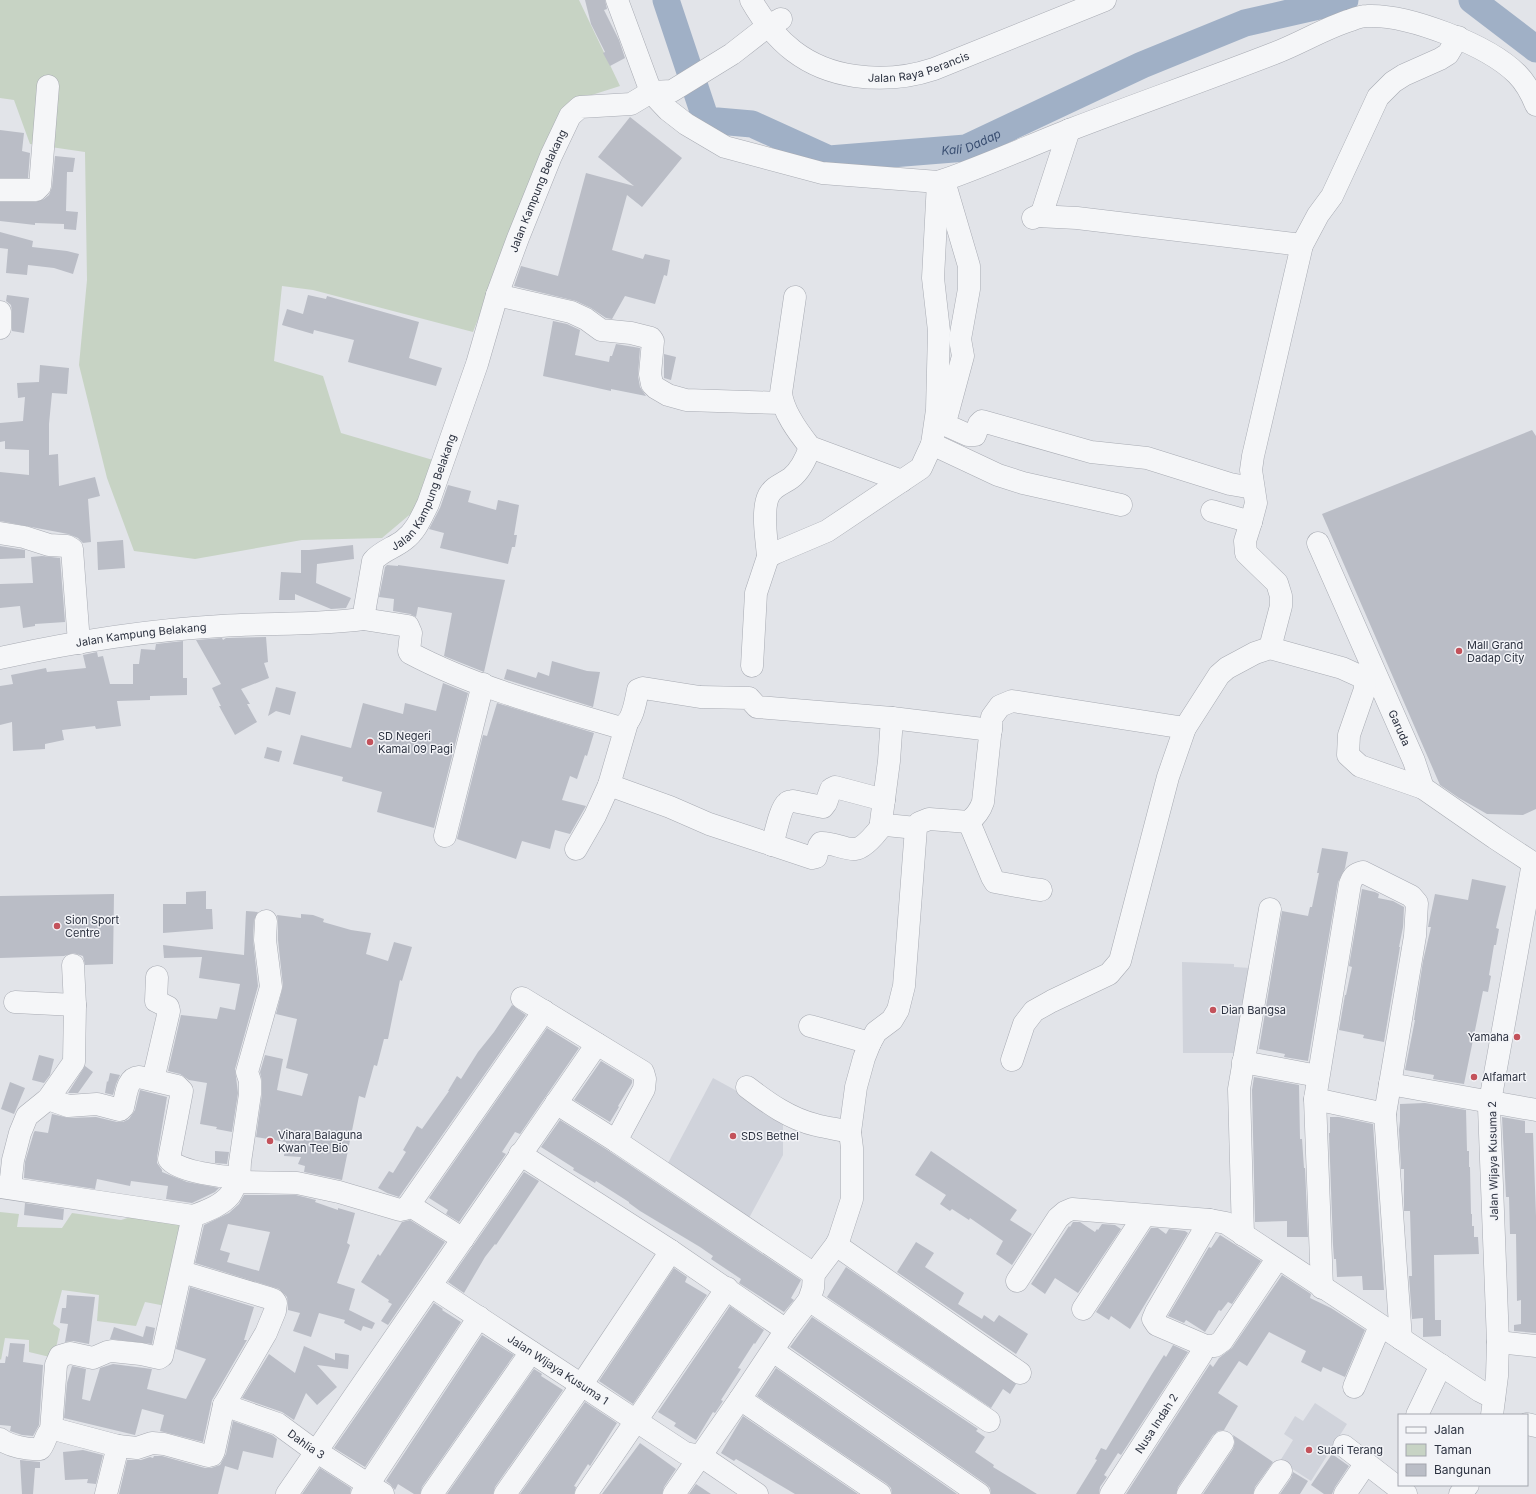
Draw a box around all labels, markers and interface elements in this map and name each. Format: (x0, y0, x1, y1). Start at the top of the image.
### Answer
street label: Jalan Raya Perancis (867, 49, 971, 85)
water label: Kali Dadap (941, 125, 1003, 157)
street label: Jalan Kampung Belakang (506, 127, 570, 254)
street label: Jalan Kampung Belakang (389, 432, 459, 554)
street label: Jalan Kampung Belakang (75, 620, 207, 650)
place label: Mall Grand Dadap City (1467, 638, 1525, 665)
marker: Mall Grand Dadap City (1454, 646, 1464, 656)
street label: Garuda (1385, 708, 1413, 748)
place label: SD Negeri Kamal 09 Pagi (378, 729, 453, 756)
marker: SD Negeri Kamal 09 Pagi (365, 737, 375, 747)
place label: Sion Sport Centre (65, 913, 120, 940)
marker: Sion Sport Centre (52, 921, 62, 931)
place label: Dian Bangsa (1221, 1003, 1286, 1017)
marker: Dian Bangsa (1208, 1005, 1218, 1015)
place label: Yamaha (1468, 1030, 1509, 1044)
marker: Yamaha (1512, 1032, 1522, 1042)
place label: Alfamart (1482, 1070, 1526, 1084)
marker: Alfamart (1469, 1072, 1479, 1082)
street label: Jalan Wijaya Kusuma 2 (1485, 1101, 1501, 1221)
place label: Vihara Balaguna Kwan Tee Bio (278, 1128, 363, 1155)
place label: SDS Bethel (741, 1129, 799, 1143)
marker: SDS Bethel (728, 1131, 738, 1141)
marker: Vihara Balaguna Kwan Tee Bio (265, 1136, 275, 1146)
street label: Jalan Wijaya Kusuma 1 (505, 1331, 611, 1408)
street label: Nusa Indah 2 (1132, 1391, 1181, 1456)
legend (1398, 1414, 1528, 1486)
text: Jalan (1434, 1422, 1464, 1437)
street label: Dahlia 3 (285, 1426, 328, 1462)
text: Taman (1434, 1442, 1472, 1457)
place label: Suari Terang (1317, 1443, 1383, 1457)
marker: Suari Terang (1304, 1445, 1314, 1455)
text: Bangunan (1434, 1462, 1491, 1477)

